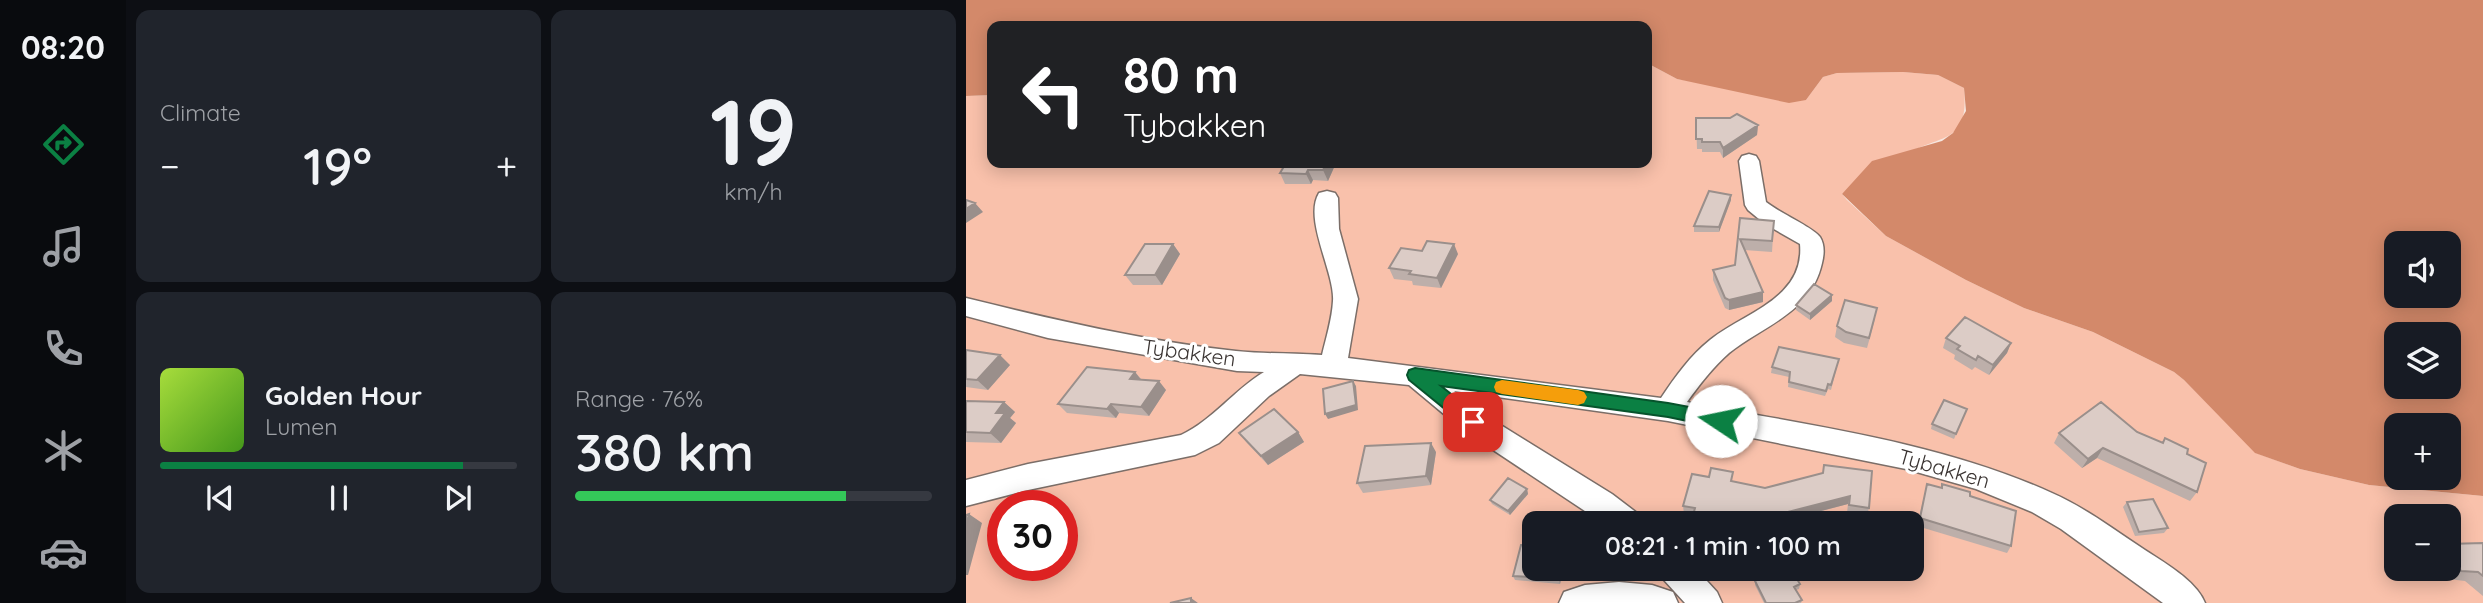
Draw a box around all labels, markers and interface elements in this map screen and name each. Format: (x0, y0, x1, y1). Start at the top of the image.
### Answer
text: 08:20 (21, 27, 105, 67)
text: 80 m (1123, 44, 1239, 105)
icon: left (1008, 49, 1099, 140)
text: 19 (710, 74, 797, 188)
text: Climate (160, 98, 241, 127)
text: Tybakken (1123, 105, 1266, 145)
icon: directions (39, 120, 88, 169)
text: 19° (303, 133, 372, 198)
text: − (160, 142, 180, 190)
text: + (496, 142, 517, 190)
text: km/h (724, 177, 783, 206)
icon: music (39, 222, 88, 271)
map controls (2384, 231, 2461, 581)
button: sound (2384, 231, 2461, 308)
button: layers (2384, 322, 2461, 399)
icon: phone (39, 324, 88, 373)
street label: Tybakken (1141, 333, 1238, 371)
text: Golden Hour (265, 379, 422, 412)
text: Range · 76% (575, 384, 703, 413)
position arrow (1684, 384, 1758, 458)
pin (1443, 392, 1503, 452)
icon: arrive (1454, 403, 1492, 441)
text: Lumen (265, 412, 338, 441)
button: + (2384, 413, 2461, 490)
text: 380 km (575, 419, 754, 484)
icon: climate (39, 426, 88, 475)
street label: Tybakken (1895, 443, 1993, 493)
icon: previous (201, 479, 239, 517)
icon: pause (320, 479, 358, 517)
icon: next (439, 479, 477, 517)
speed limit sign: 30 (987, 490, 1078, 581)
button: − (2384, 504, 2461, 581)
icon: car (39, 528, 88, 577)
text: 08:21 · 1 min · 100 m (1605, 529, 1841, 562)

